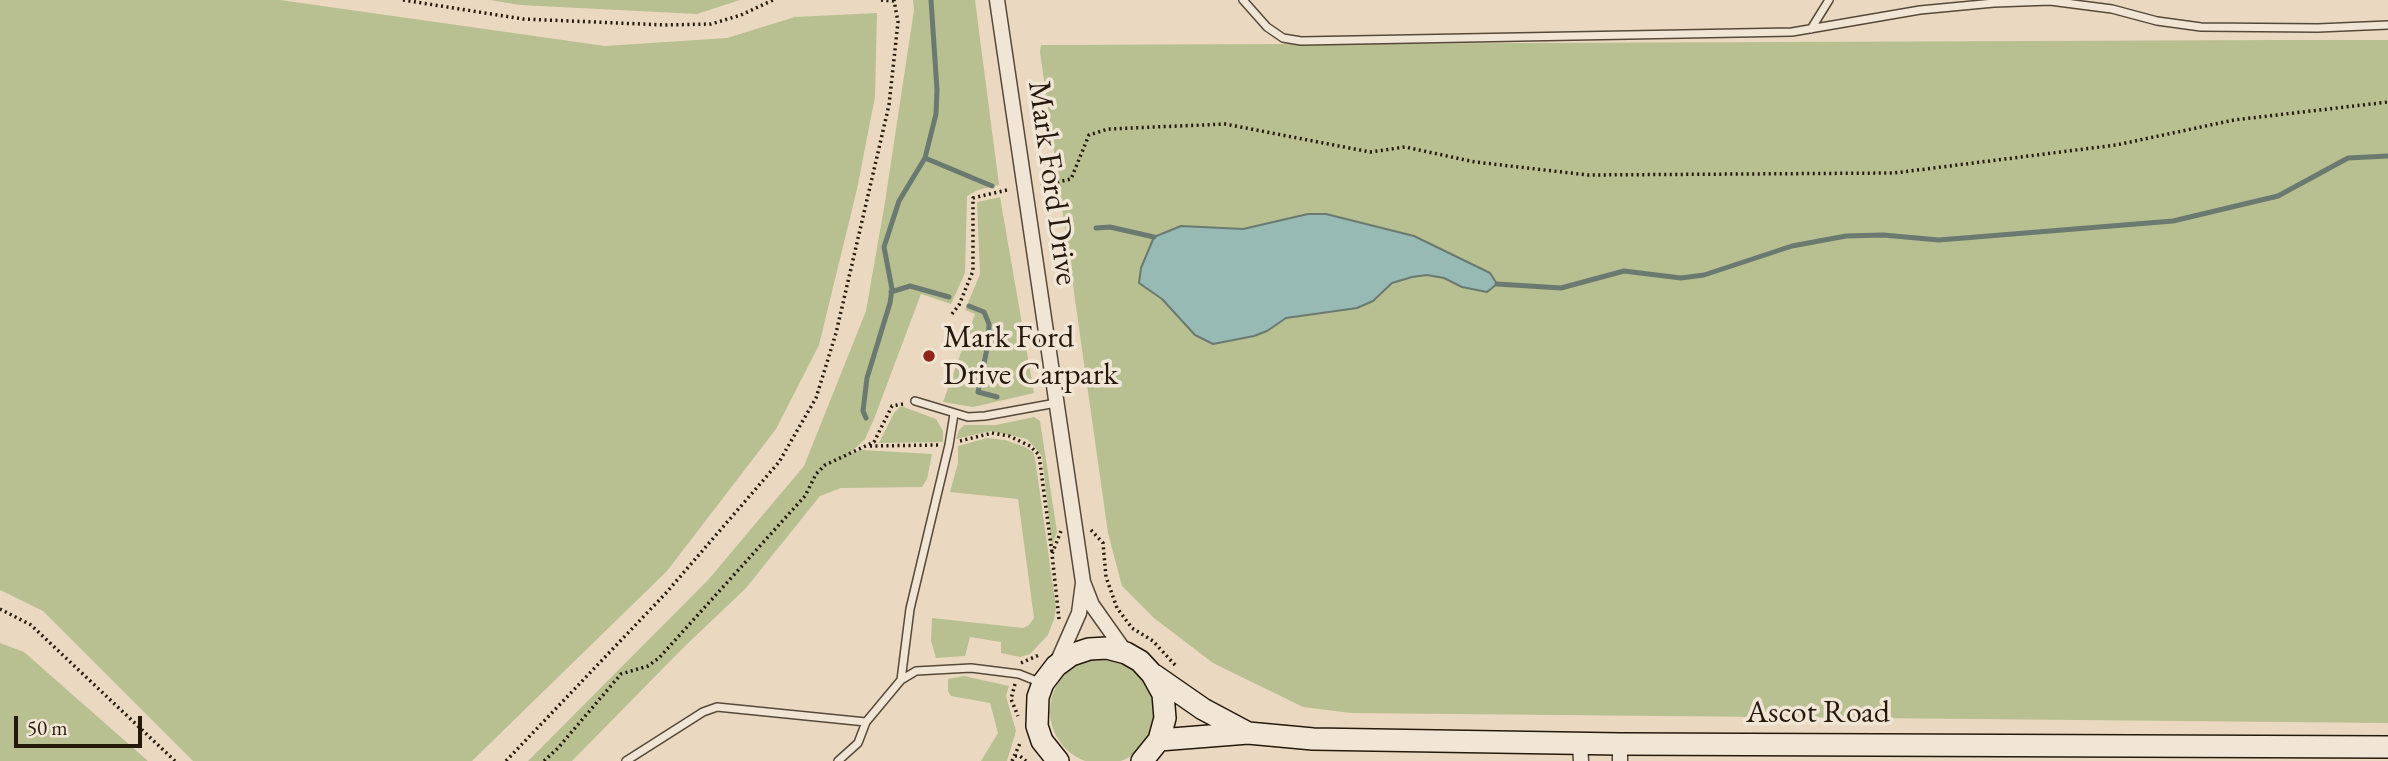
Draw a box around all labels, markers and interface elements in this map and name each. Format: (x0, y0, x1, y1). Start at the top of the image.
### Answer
street label: Mark Ford Drive (1019, 78, 1085, 288)
place label: Mark Ford Drive Carpark (943, 319, 1118, 394)
marker: Mark Ford Drive Carpark (921, 348, 937, 364)
street label: Ascot Road (1746, 694, 1890, 732)
scale bar (18, 702, 145, 746)
text: 50 m (27, 714, 68, 741)

